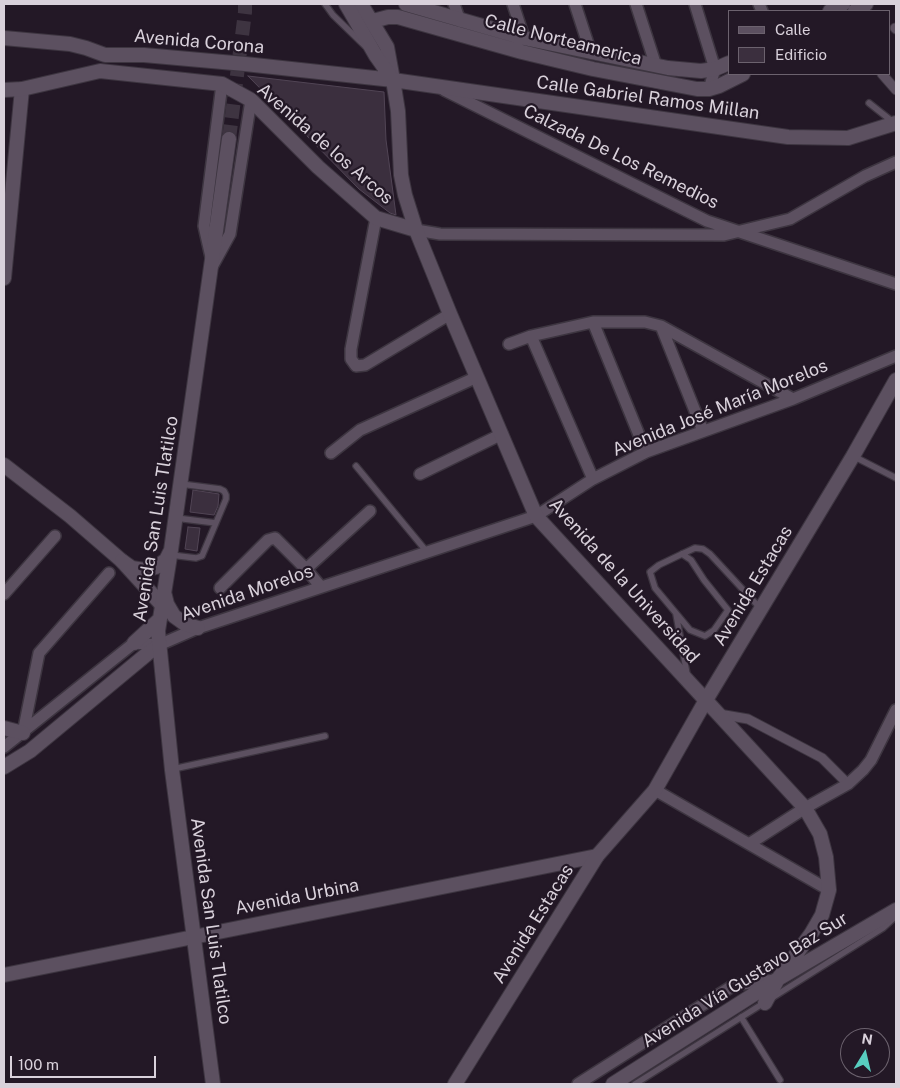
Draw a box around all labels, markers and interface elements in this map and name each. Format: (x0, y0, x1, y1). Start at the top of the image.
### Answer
street label: Calle Norteamerica (482, 10, 644, 70)
legend (728, 10, 890, 75)
text: Calle (775, 21, 811, 38)
street label: Avenida Corona (133, 26, 265, 58)
text: Edificio (775, 46, 827, 63)
street label: Calle Gabriel Ramos Millan (535, 72, 761, 124)
street label: Avenida de los Arcos (253, 79, 397, 209)
street label: Calzada De Los Remedios (520, 100, 722, 214)
street label: Avenida José María Morelos (609, 355, 831, 461)
street label: Avenida San Luis Tlatilco (129, 414, 183, 624)
street label: Avenida de la Universidad (544, 494, 704, 668)
street label: Avenida Estacas (709, 522, 797, 650)
street label: Avenida Morelos (178, 560, 316, 626)
street label: Avenida San Luis Tlatilco (186, 816, 236, 1026)
street label: Avenida Estacas (488, 861, 578, 987)
street label: Avenida Urbina (233, 874, 361, 920)
street label: Avenida Vía Gustavo Baz Sur (638, 908, 852, 1052)
north arrow (840, 1028, 890, 1078)
text: N (861, 1030, 874, 1048)
scale bar (12, 1046, 159, 1078)
text: 100 m (18, 1056, 59, 1073)

